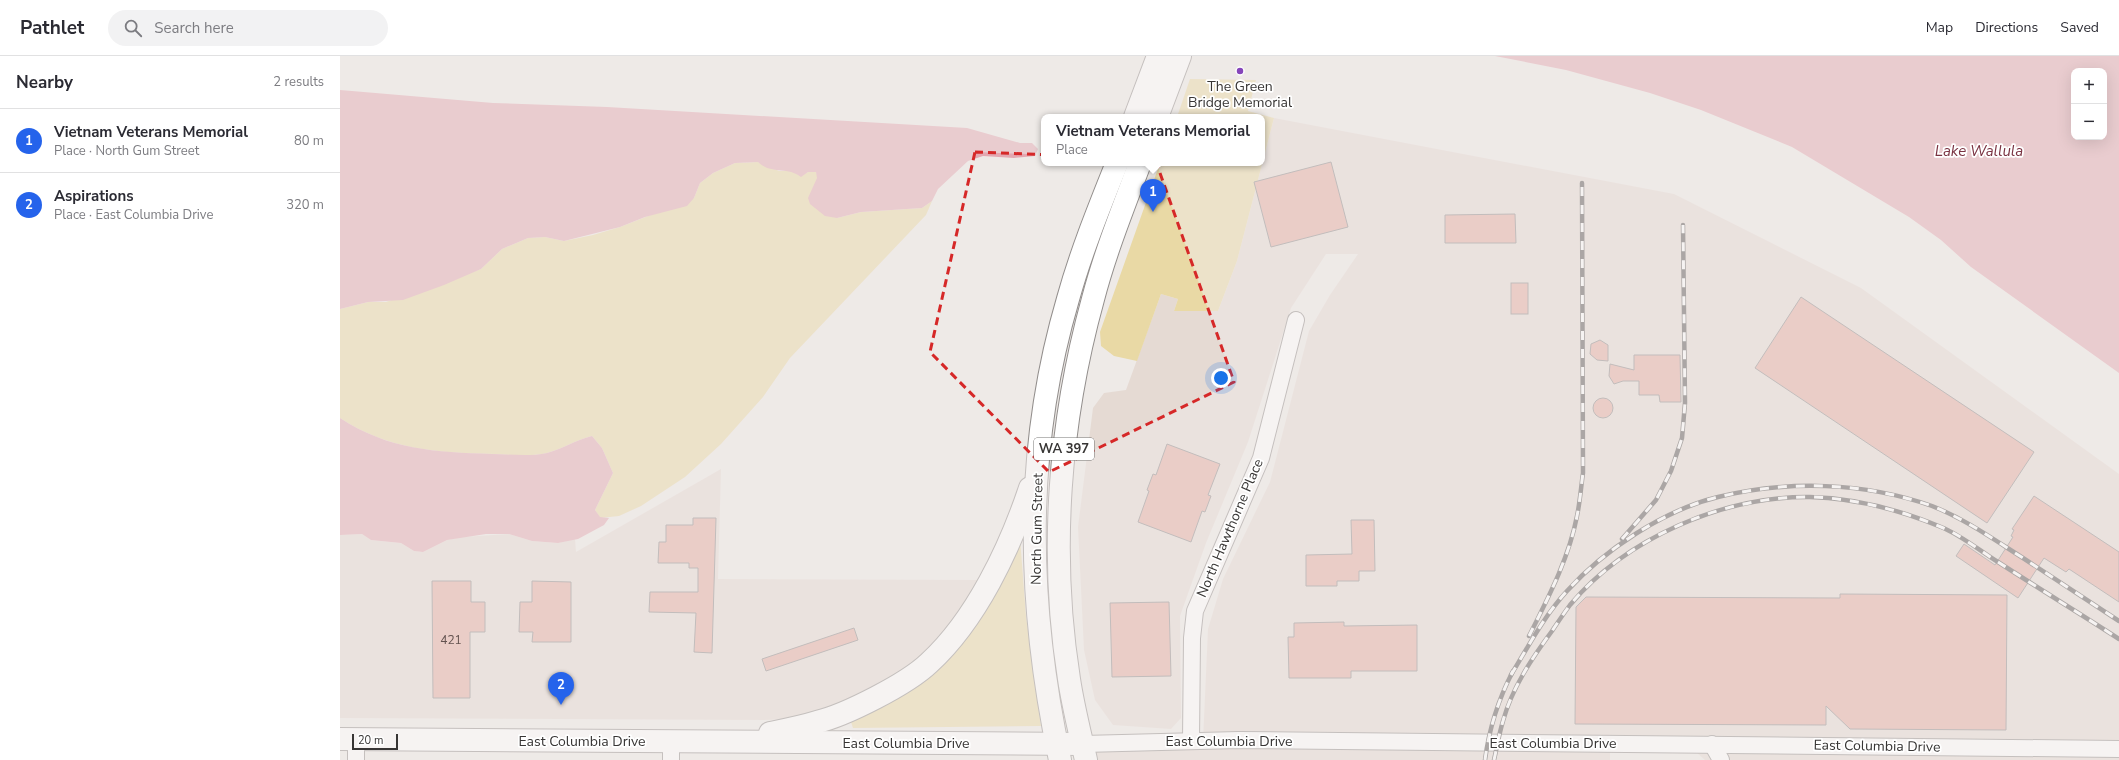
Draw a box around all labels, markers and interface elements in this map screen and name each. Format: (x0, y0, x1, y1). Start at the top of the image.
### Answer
search box (108, 10, 388, 46)
text: Pathlet (20, 15, 84, 41)
icon: search (122, 17, 144, 39)
text: Search here (154, 18, 234, 38)
text: Map (1926, 18, 1953, 37)
text: Directions (1975, 18, 2038, 37)
text: Saved (2060, 18, 2099, 37)
marker: The Green Bridge Memorial (1235, 66, 1245, 76)
map controls (2071, 68, 2107, 140)
button: + (2071, 68, 2107, 104)
text: Nearby (16, 71, 73, 94)
text: 2 results (273, 73, 324, 91)
place label: The Green Bridge Memorial (1188, 77, 1293, 112)
button: − (2071, 104, 2107, 140)
popup (1041, 114, 1265, 166)
text: Vietnam Veterans Memorial (1056, 121, 1250, 141)
text: Vietnam Veterans Memorial (54, 122, 248, 142)
text: 1 (25, 132, 33, 150)
text: 80 m (294, 132, 324, 150)
text: Place (1056, 141, 1088, 159)
water label: Lake Wallula (1935, 141, 2023, 161)
text: Place · North Gum Street (54, 142, 199, 160)
pin: 1 (1140, 179, 1166, 212)
text: Aspirations (54, 186, 134, 206)
text: 2 (25, 196, 33, 214)
text: 320 m (286, 196, 324, 214)
text: Place · East Columbia Drive (54, 206, 213, 224)
your location (1211, 368, 1231, 388)
road number: WA 397 (1034, 438, 1094, 460)
street label: North Hawthorne Place (1192, 456, 1268, 600)
street label: North Gum Street (1027, 473, 1047, 585)
house number: 421 (440, 632, 462, 648)
pin: 2 (548, 672, 574, 705)
scale bar (352, 732, 398, 751)
street label: East Columbia Drive (519, 732, 645, 751)
street label: East Columbia Drive (1166, 732, 1292, 751)
text: 20 m (358, 733, 383, 748)
street label: East Columbia Drive (843, 734, 969, 753)
street label: East Columbia Drive (1490, 734, 1616, 753)
street label: East Columbia Drive (1813, 735, 1941, 757)

